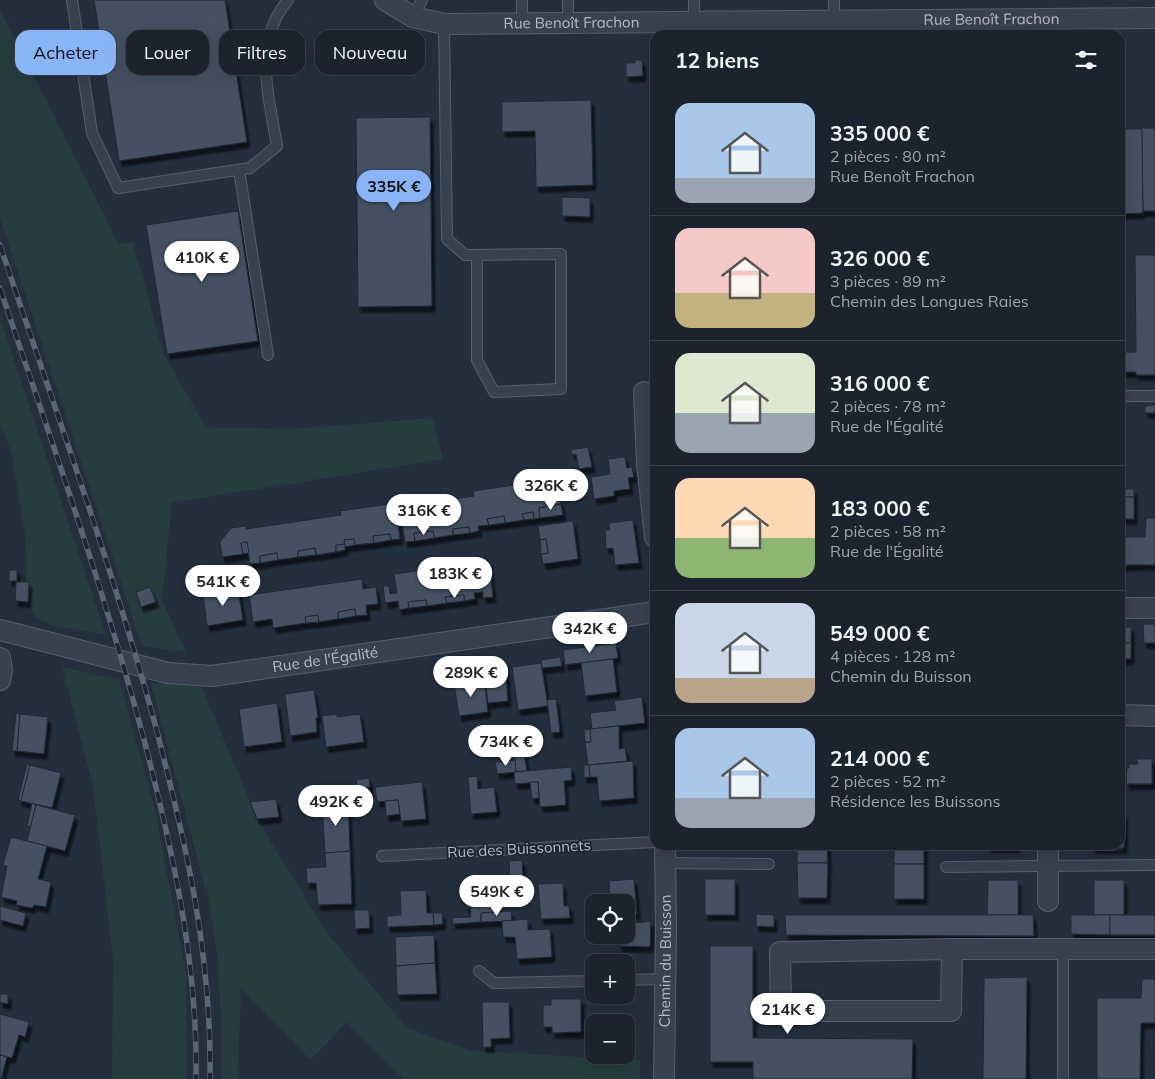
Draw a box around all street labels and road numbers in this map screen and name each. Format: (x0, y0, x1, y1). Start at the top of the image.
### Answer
street label: Rue Benoît Frachon (923, 9, 1059, 29)
street label: Rue Benoît Frachon (503, 12, 640, 32)
street label: Rue de l'Égalité (271, 642, 379, 676)
street label: Rue des Buissonnets (447, 835, 591, 862)
street label: Chemin du Buisson (655, 894, 675, 1028)

